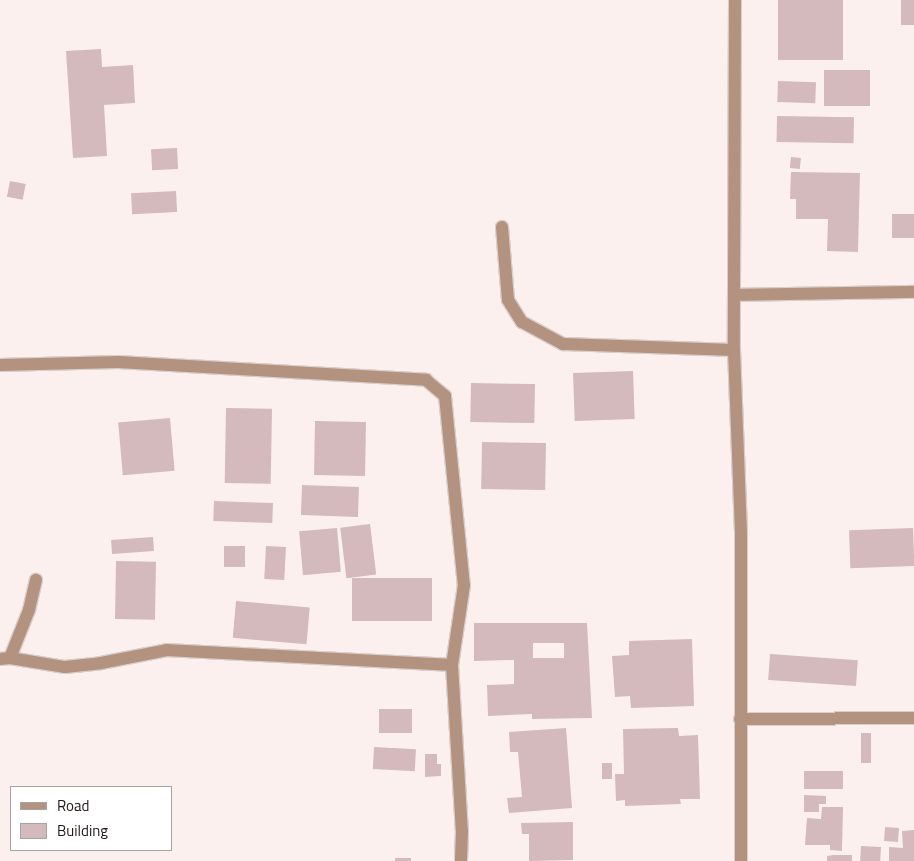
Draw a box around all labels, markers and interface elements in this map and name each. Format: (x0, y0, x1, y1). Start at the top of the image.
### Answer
legend (10, 786, 172, 851)
text: Road (57, 794, 89, 817)
text: Building (57, 819, 108, 842)

